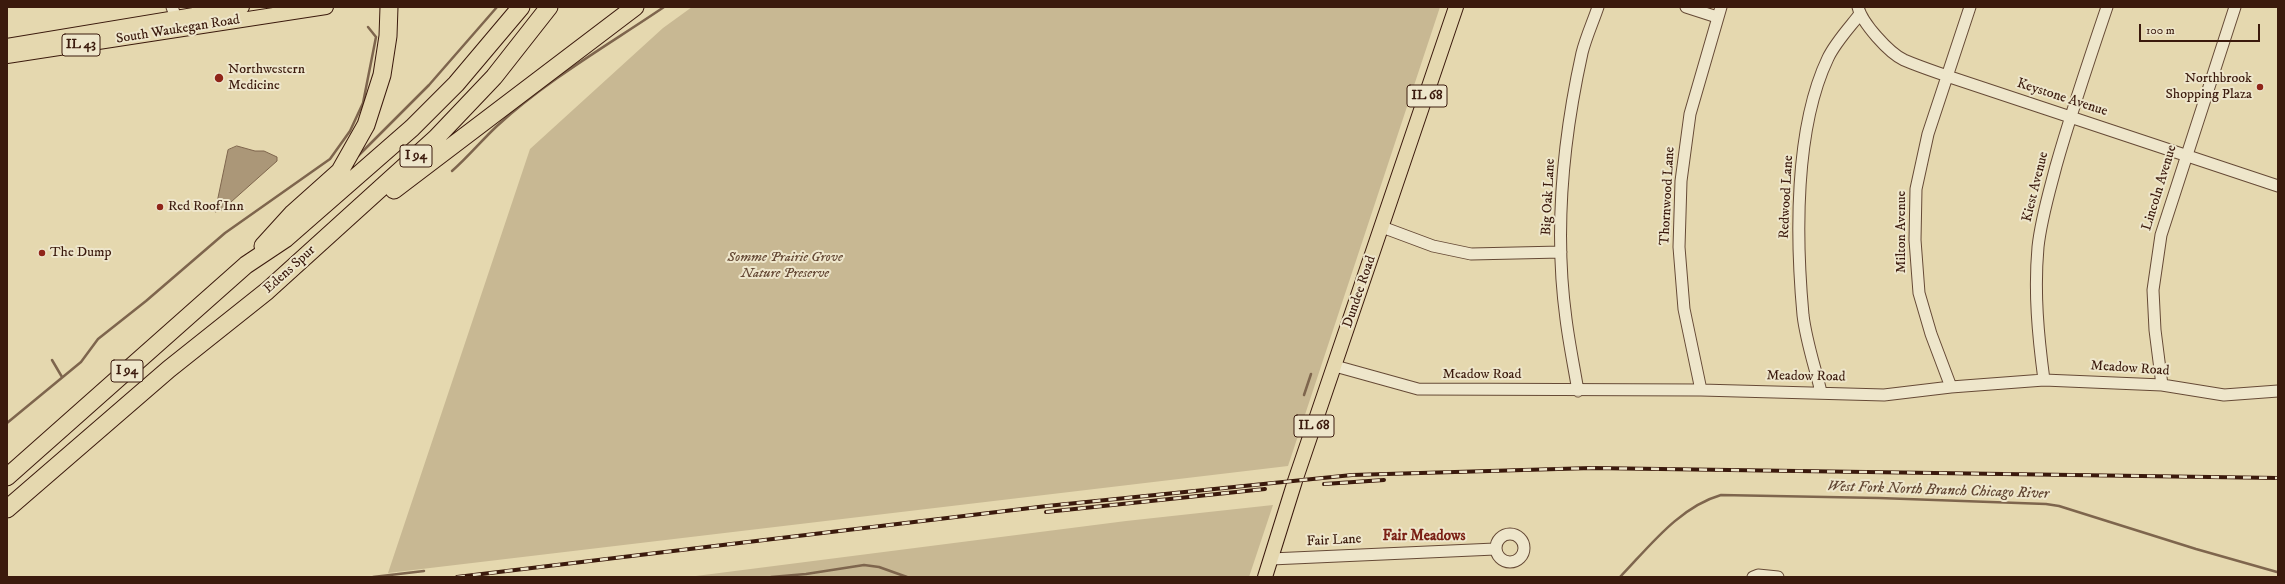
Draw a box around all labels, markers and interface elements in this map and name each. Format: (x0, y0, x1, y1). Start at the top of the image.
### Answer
street label: South Waukegan Road (115, 12, 241, 48)
scale bar (2141, 16, 2262, 42)
text: 100 m (2146, 23, 2175, 38)
road number: IL 43 (62, 34, 100, 56)
place label: Northwestern Medicine (228, 62, 305, 94)
place label: Northbrook Shopping Plaza (2166, 71, 2252, 104)
marker: Northwestern Medicine (213, 72, 225, 84)
street label: Keystone Avenue (2014, 75, 2110, 121)
marker: Northbrook Shopping Plaza (2255, 82, 2265, 92)
road number: IL 68 (1407, 85, 1447, 107)
street label: Lincoln Avenue (2139, 143, 2181, 233)
road number: I 94 (400, 145, 432, 167)
street label: Thornwood Lane (1657, 146, 1679, 246)
street label: Kiest Avenue (2019, 150, 2053, 224)
street label: Redwood Lane (1776, 155, 1798, 239)
street label: Big Oak Lane (1539, 158, 1559, 236)
street label: Milton Avenue (1894, 191, 1910, 273)
place label: Red Roof Inn (168, 199, 244, 215)
marker: Red Roof Inn (155, 202, 165, 212)
street label: Edens Spur (261, 242, 319, 298)
place label: The Dump (50, 245, 111, 261)
marker: The Dump (37, 248, 47, 258)
park label: Somme Prairie Grove Nature Preserve (727, 250, 843, 282)
street label: Dundee Road (1340, 254, 1380, 330)
street label: Meadow Road (2090, 358, 2170, 380)
road number: I 94 (111, 360, 143, 382)
street label: Meadow Road (1442, 367, 1522, 383)
street label: Meadow Road (1766, 368, 1846, 386)
road number: IL 68 (1294, 415, 1334, 437)
water label: West Fork North Branch Chicago River (1827, 478, 2049, 504)
district label: Fair Meadows (1382, 528, 1466, 546)
street label: Fair Lane (1306, 531, 1362, 551)

